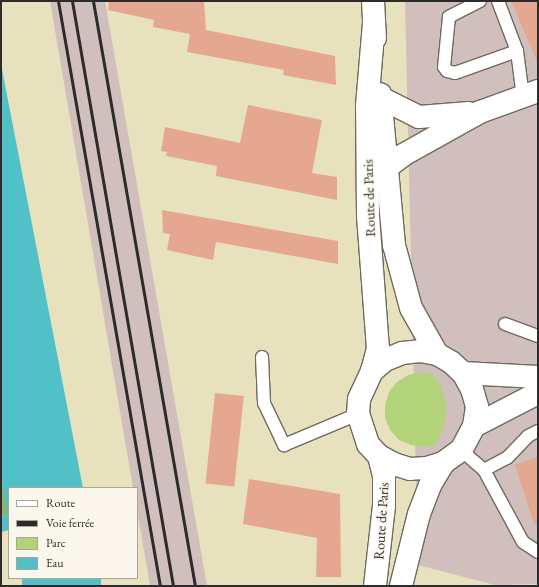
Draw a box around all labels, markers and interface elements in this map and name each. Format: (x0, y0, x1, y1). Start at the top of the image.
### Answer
street label: Route de Paris (359, 159, 379, 237)
street label: Route de Paris (370, 482, 392, 560)
legend (8, 487, 138, 579)
text: Route (46, 495, 75, 511)
text: Voie ferrée (46, 515, 94, 531)
text: Parc (46, 535, 66, 551)
text: Eau (46, 555, 64, 571)

